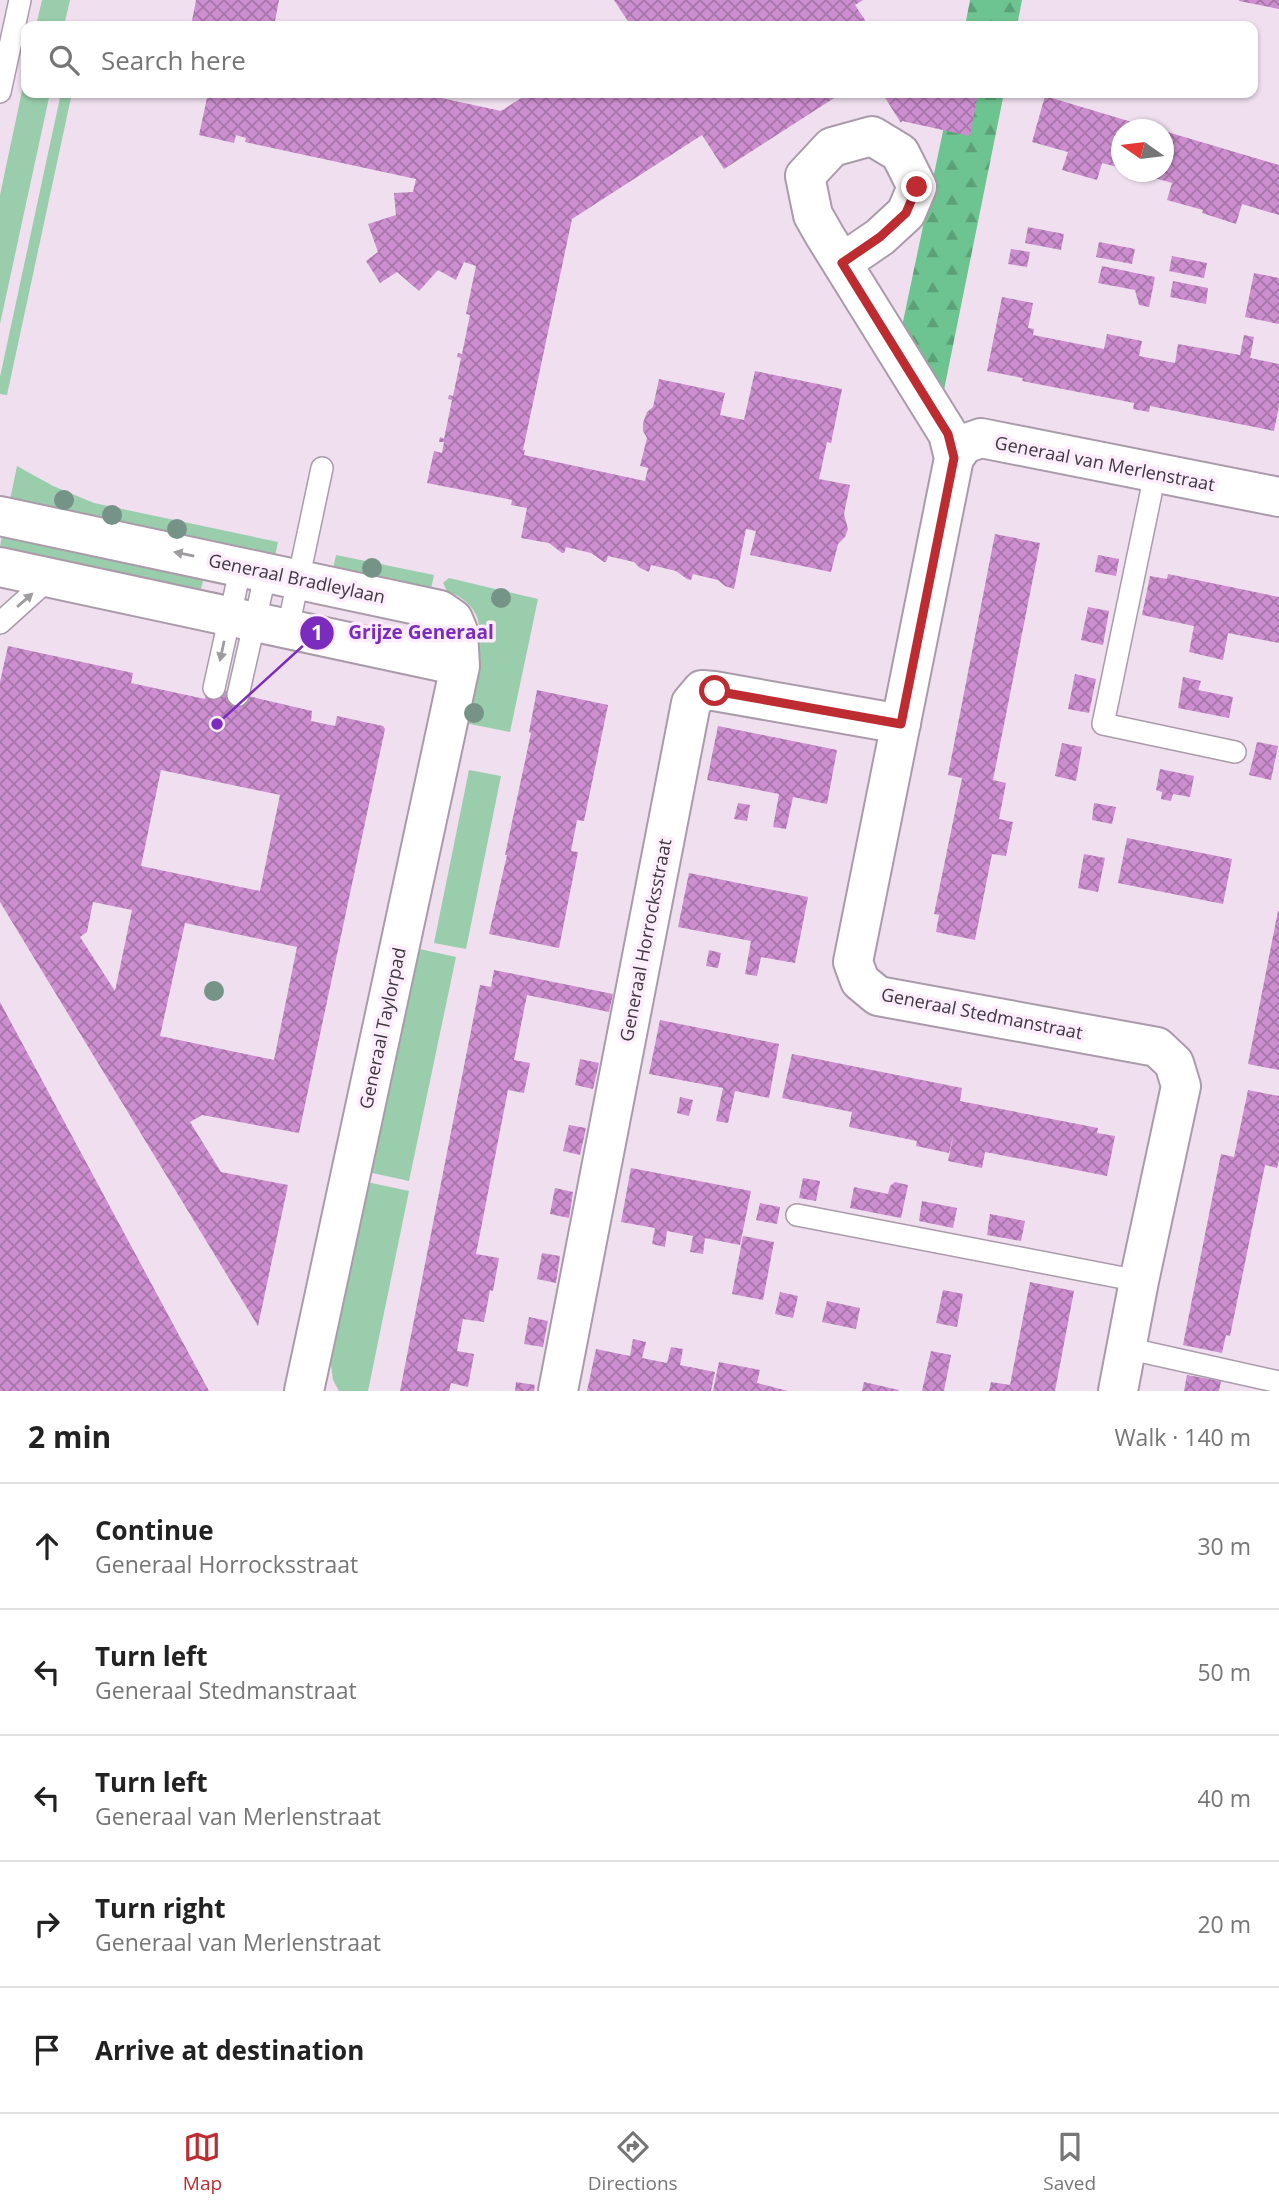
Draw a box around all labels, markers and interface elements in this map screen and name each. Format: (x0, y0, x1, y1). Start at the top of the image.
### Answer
search box (21, 21, 1258, 98)
icon: search (45, 41, 83, 79)
text: Search here (101, 42, 246, 78)
north arrow (1111, 119, 1174, 182)
route end (901, 171, 932, 202)
street label: Generaal van Merlenstraat (993, 430, 1217, 496)
street label: Generaal Bradleylaan (206, 548, 388, 608)
one-way arrow (173, 549, 195, 560)
one-way arrow (16, 592, 34, 608)
callout: Grijze Generaal (300, 613, 508, 653)
text: 1 (311, 618, 323, 646)
text: Grijze Generaal (348, 619, 494, 645)
one-way arrow (216, 640, 227, 662)
route start (699, 675, 730, 706)
street label: Generaal Horrocksstraat (614, 837, 676, 1043)
street label: Generaal Taylorpad (353, 945, 411, 1111)
street label: Generaal Stedmanstraat (879, 982, 1085, 1044)
text: 2 min (28, 1416, 111, 1457)
text: Walk · 140 m (1114, 1421, 1251, 1453)
text: Continue (95, 1512, 214, 1548)
icon: ahead (28, 1527, 66, 1565)
text: 30 m (1197, 1530, 1251, 1562)
text: Generaal Horrocksstraat (95, 1548, 358, 1580)
text: Turn left (95, 1638, 207, 1674)
icon: left (28, 1653, 66, 1691)
text: 50 m (1197, 1656, 1251, 1688)
text: Generaal Stedmanstraat (95, 1674, 357, 1706)
text: Turn left (95, 1764, 207, 1800)
icon: left (28, 1779, 66, 1817)
text: 40 m (1197, 1782, 1251, 1814)
text: Generaal van Merlenstraat (95, 1800, 381, 1832)
text: Turn right (95, 1890, 226, 1926)
icon: right (28, 1905, 66, 1943)
text: 20 m (1197, 1908, 1251, 1940)
text: Generaal van Merlenstraat (95, 1926, 381, 1958)
icon: arrive (28, 2031, 66, 2069)
text: Arrive at destination (95, 2032, 364, 2068)
tab: Map (183, 2128, 222, 2196)
tab: Directions (588, 2128, 678, 2196)
tab: Saved (1043, 2128, 1096, 2196)

